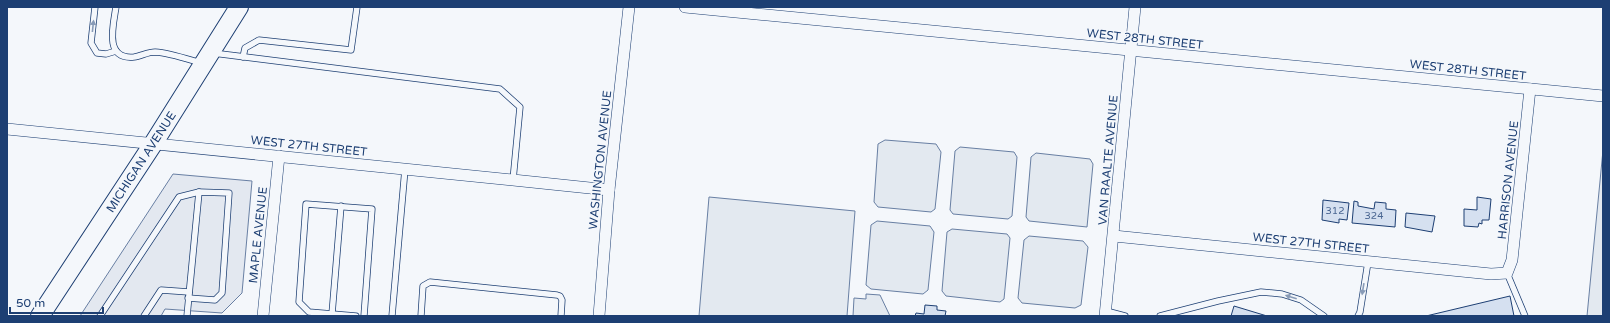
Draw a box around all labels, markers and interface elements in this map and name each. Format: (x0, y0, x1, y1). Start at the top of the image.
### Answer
one-way arrow (89, 20, 96, 32)
street label: WEST 28TH STREET (1086, 26, 1205, 52)
street label: WEST 28TH STREET (1409, 57, 1528, 83)
street label: WASHINGTON AVENUE (586, 89, 614, 230)
street label: VAN RAALTE AVENUE (1095, 94, 1121, 226)
street label: MICHIGAN AVENUE (103, 109, 179, 215)
street label: HARRISON AVENUE (1495, 120, 1521, 240)
street label: WEST 27TH STREET (250, 133, 369, 159)
street label: MAPLE AVENUE (246, 186, 270, 284)
house number: 312 (1326, 205, 1344, 217)
house number: 324 (1365, 210, 1383, 222)
street label: WEST 27TH STREET (1252, 230, 1371, 256)
one-way arrow (1360, 283, 1366, 295)
scale bar (10, 289, 103, 315)
one-way arrow (1285, 294, 1297, 300)
text: 50 m (16, 296, 45, 310)

